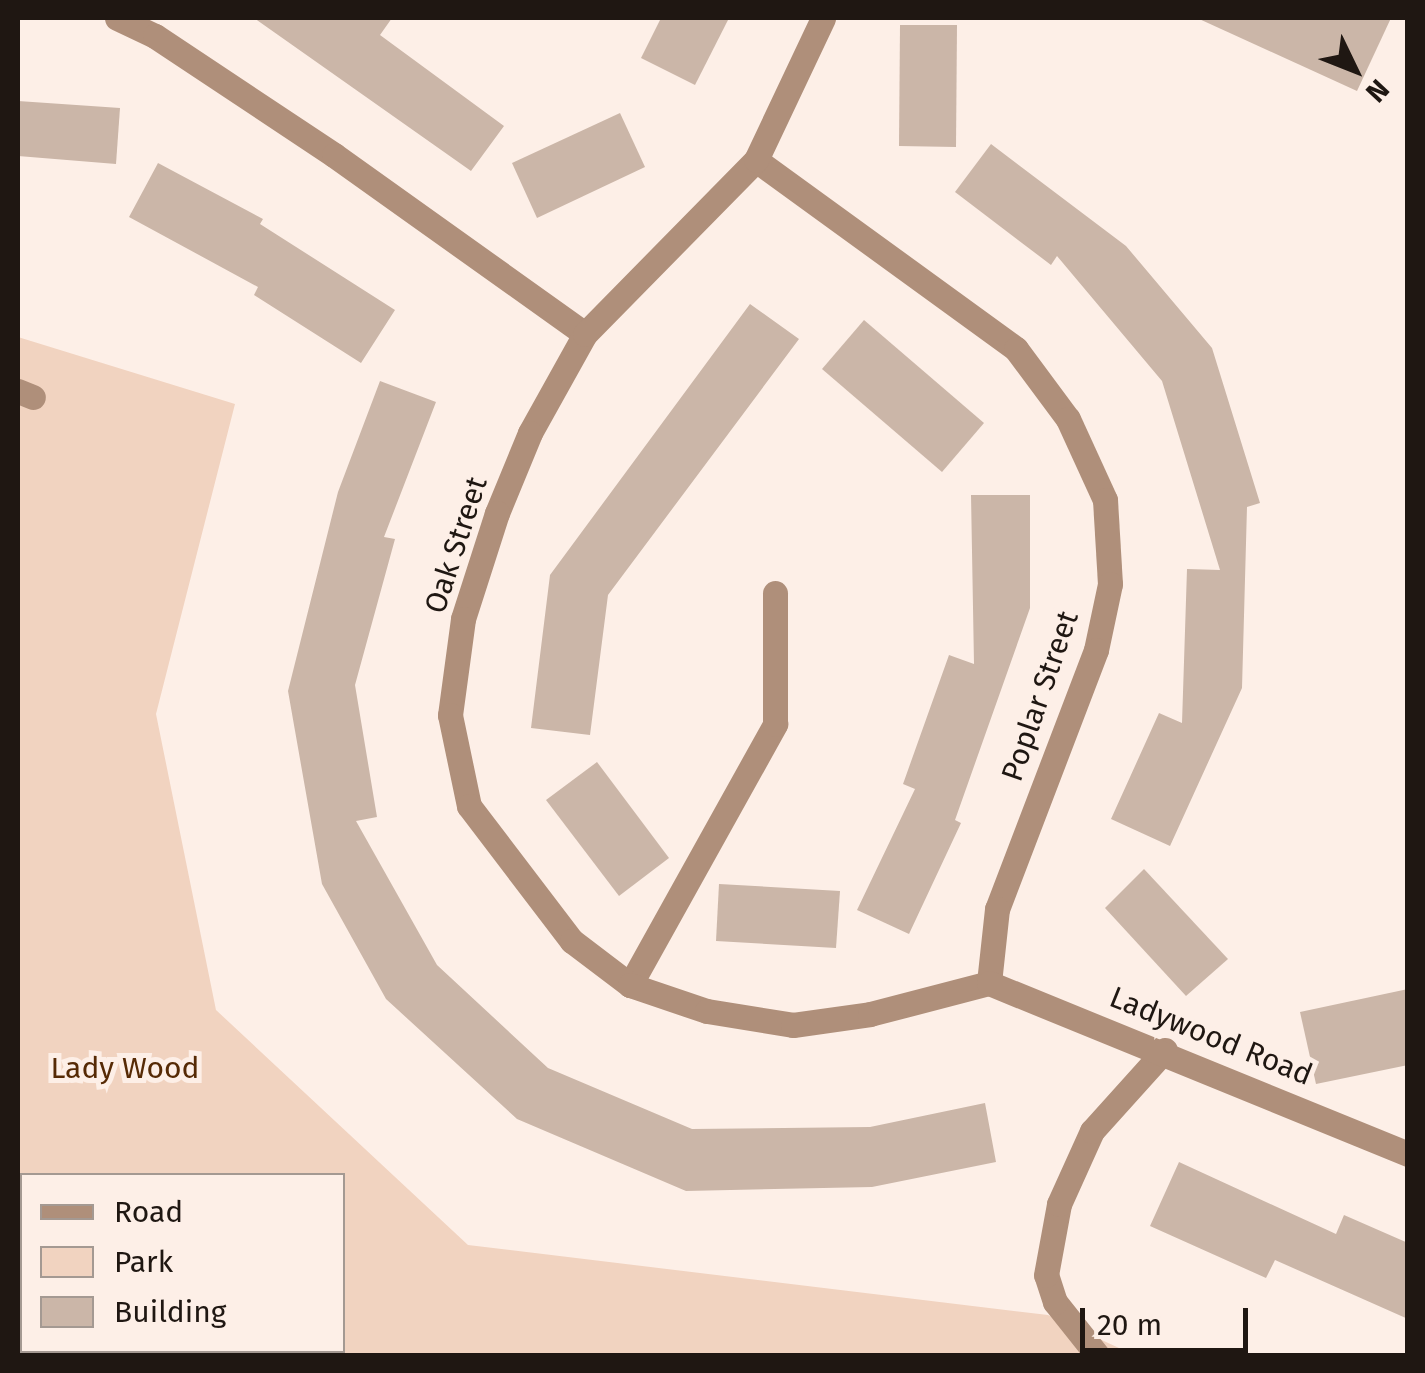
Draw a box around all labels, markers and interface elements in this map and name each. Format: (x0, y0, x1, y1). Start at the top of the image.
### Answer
north arrow (1305, 20, 1405, 120)
text: N (1359, 73, 1396, 109)
street label: Oak Street (417, 472, 495, 618)
street label: Poplar Street (994, 606, 1086, 786)
street label: Ladywood Road (1104, 979, 1318, 1093)
park label: Lady Wood (50, 1050, 200, 1086)
legend (20, 1173, 345, 1353)
text: Road (114, 1194, 183, 1230)
text: Park (114, 1244, 173, 1280)
scale bar (1085, 1288, 1252, 1350)
text: Building (114, 1294, 226, 1330)
text: 20 m (1097, 1307, 1162, 1343)

